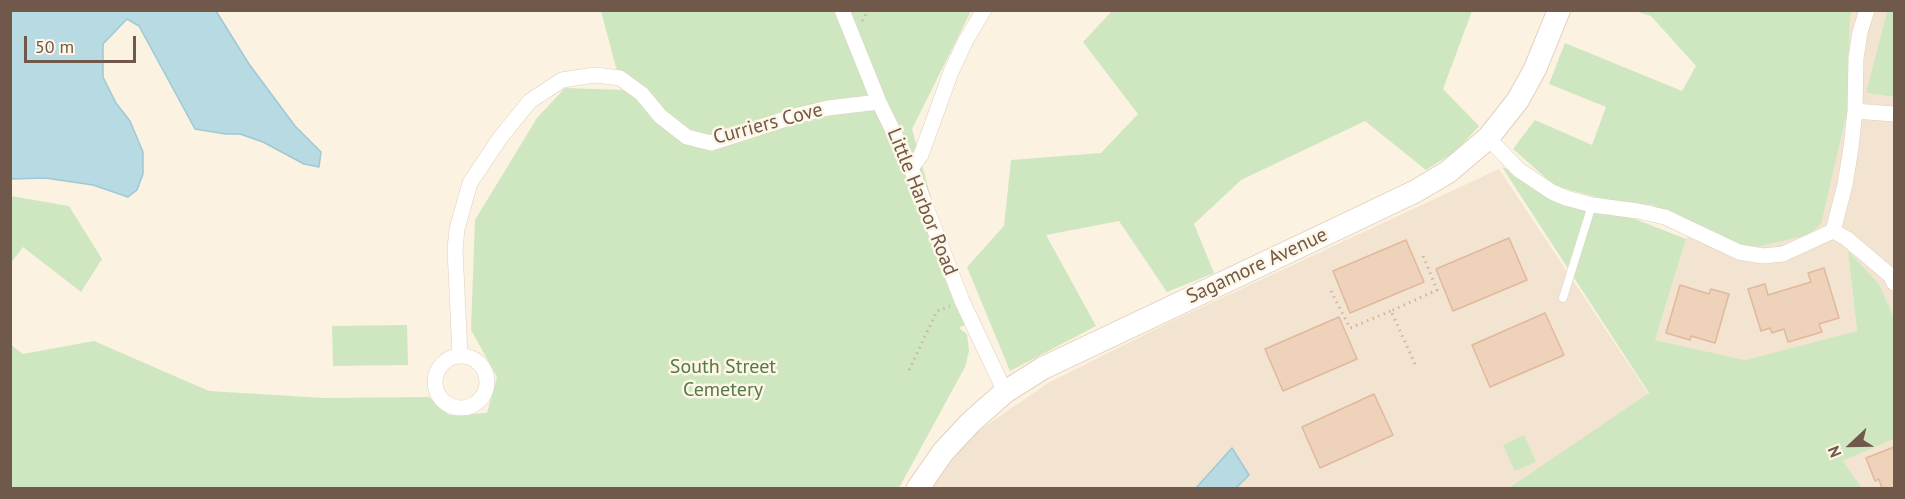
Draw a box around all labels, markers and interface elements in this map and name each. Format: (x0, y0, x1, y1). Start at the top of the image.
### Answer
scale bar (27, 24, 140, 62)
text: 50 m (35, 35, 74, 58)
street label: Curriers Cove (711, 98, 825, 150)
street label: Little Harbor Road (882, 125, 962, 279)
street label: Sagamore Avenue (1183, 223, 1331, 309)
park label: South Street Cemetery (670, 355, 776, 402)
north arrow (1821, 415, 1881, 475)
text: N (1823, 443, 1846, 460)

